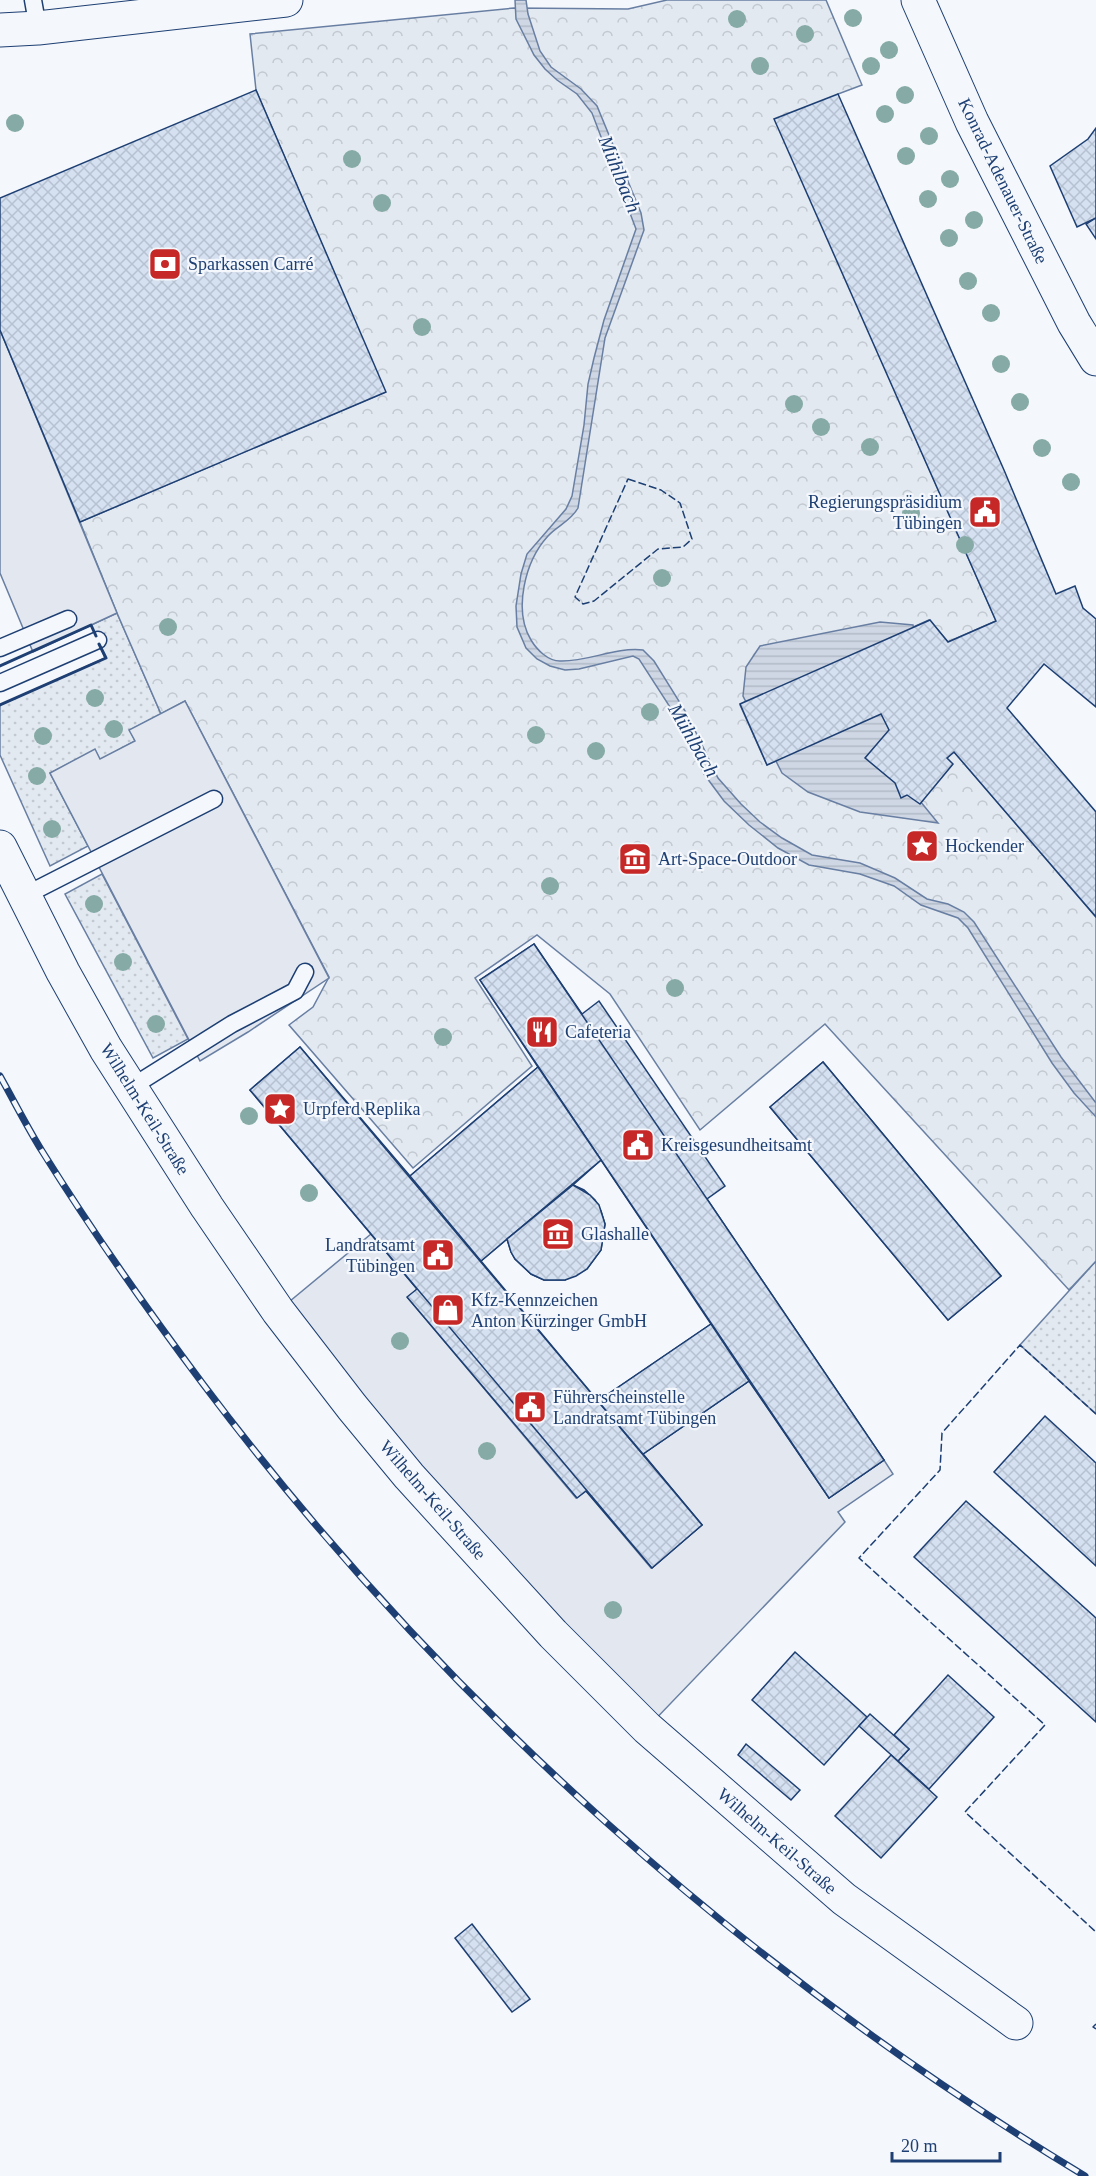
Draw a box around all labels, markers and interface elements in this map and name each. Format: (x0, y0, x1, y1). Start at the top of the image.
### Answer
street label: Konrad-Adenauer-Straße (954, 95, 1052, 267)
water label: Mühlbach (594, 131, 645, 216)
bank icon: Sparkassen Carré (147, 246, 183, 282)
place label: Sparkassen Carré (188, 254, 313, 274)
place label: Regierungspräsidium Tübingen (808, 492, 962, 533)
public building icon: Regierungspräsidium Tübingen (967, 494, 1003, 530)
water label: Mühlbach (664, 699, 724, 781)
place icon: Hockender (904, 828, 940, 864)
place label: Hockender (945, 836, 1024, 856)
museum icon: Art-Space-Outdoor (617, 841, 653, 877)
place label: Art-Space-Outdoor (658, 849, 797, 869)
restaurant icon: Cafeteria (524, 1014, 560, 1050)
place label: Cafeteria (565, 1022, 631, 1042)
street label: Wilhelm-Keil-Straße (96, 1040, 194, 1178)
place icon: Urpferd Replika (262, 1091, 298, 1127)
place label: Urpferd Replika (303, 1099, 420, 1119)
public building icon: Kreisgesundheitsamt (620, 1127, 656, 1163)
place label: Kreisgesundheitsamt (661, 1135, 812, 1155)
museum icon: Glashalle (540, 1216, 576, 1252)
place label: Glashalle (581, 1224, 649, 1244)
place label: Landratsamt Tübingen (325, 1235, 415, 1276)
public building icon: Landratsamt Tübingen (420, 1237, 456, 1273)
place label: Kfz-Kennzeichen Anton Kürzinger GmbH (471, 1290, 647, 1331)
shop icon: Kfz-Kennzeichen Anton Kürzinger GmbH (430, 1292, 466, 1328)
place label: Führerscheinstelle Landratsamt Tübingen (553, 1387, 716, 1428)
public building icon: Führerscheinstelle Landratsamt Tübingen (512, 1389, 548, 1425)
street label: Wilhelm-Keil-Straße (376, 1436, 490, 1564)
street label: Wilhelm-Keil-Straße (713, 1784, 841, 1898)
scale bar (892, 2125, 1000, 2163)
text: 20 m (901, 2136, 938, 2156)

